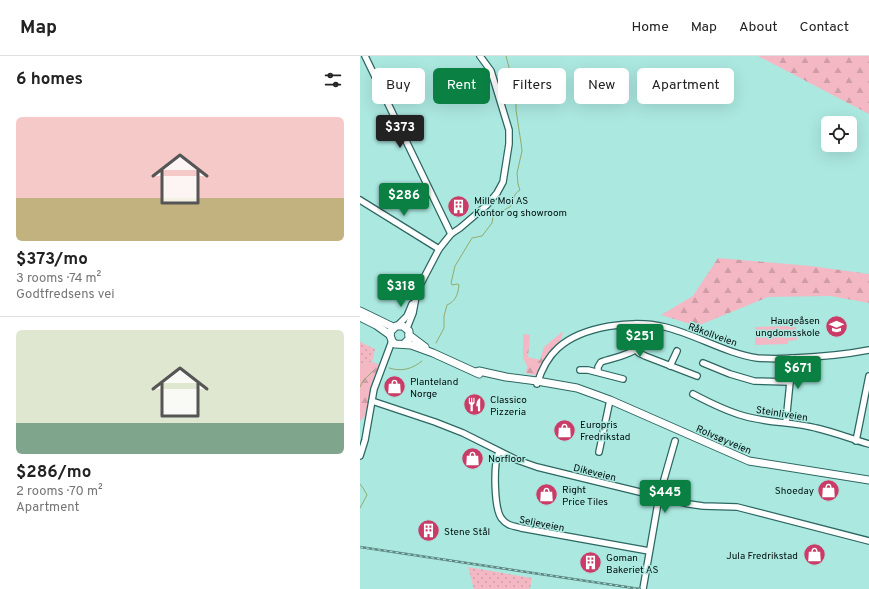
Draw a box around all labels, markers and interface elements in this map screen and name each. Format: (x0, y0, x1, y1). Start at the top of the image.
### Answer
text: Map (20, 16, 57, 40)
text: Home (632, 19, 669, 36)
text: Map (691, 19, 717, 36)
text: About (739, 19, 778, 36)
text: Contact (800, 19, 849, 36)
chip: Buy (372, 68, 425, 104)
chip: Rent (433, 68, 490, 104)
chip: Filters (498, 68, 566, 104)
chip: New (574, 68, 629, 104)
chip: Apartment (637, 68, 734, 104)
text: 6 homes (16, 69, 83, 91)
icon: filters (322, 69, 344, 91)
pin: $373 (376, 115, 424, 149)
map controls (821, 116, 857, 152)
button: locate (821, 116, 857, 152)
text: $373 (385, 120, 415, 136)
icon: home (144, 143, 216, 215)
pin: $286 (380, 183, 428, 217)
text: $286 (388, 188, 420, 204)
building icon: Mille Moi AS Kontor og showroom (445, 193, 471, 219)
place label: Mille Moi AS Kontor og showroom (474, 195, 567, 220)
text: $373/mo (16, 249, 88, 271)
text: 3 rooms · 74 m² (16, 271, 101, 287)
pin: $318 (377, 274, 425, 308)
text: $318 (387, 279, 416, 295)
text: Godtfredsens vei (16, 287, 115, 303)
school or university icon: Haugeåsen ungdomsskole (823, 313, 849, 339)
place label: Haugeåsen ungdomsskole (755, 315, 820, 340)
street label: Råkollveien (686, 321, 739, 350)
pin: $251 (616, 324, 664, 358)
text: $251 (626, 329, 654, 345)
icon: home (144, 356, 216, 428)
pin: $671 (774, 356, 822, 390)
text: $671 (784, 361, 812, 377)
shop icon: Planteland Norge (381, 374, 407, 400)
place label: Planteland Norge (410, 376, 458, 401)
restaurant icon: Classico Pizzeria (461, 392, 487, 418)
place label: Classico Pizzeria (490, 394, 527, 419)
street label: Steinliveien (755, 404, 809, 425)
shop icon: Europris Fredrikstad (551, 417, 577, 443)
place label: Europris Fredrikstad (580, 419, 630, 444)
street label: Rolvsøyveien (694, 423, 753, 458)
shop icon: Norfloor (459, 445, 485, 471)
place label: Norfloor (488, 453, 526, 466)
text: $286/mo (16, 462, 91, 484)
street label: Dikeveien (572, 462, 617, 485)
shop icon: Shoeday (816, 477, 842, 503)
pin: $445 (641, 480, 689, 514)
shop icon: Right Price Tiles (533, 482, 559, 508)
text: 2 rooms · 70 m² (16, 484, 103, 500)
place label: Right Price Tiles (562, 484, 608, 509)
text: $445 (649, 485, 681, 501)
place label: Shoeday (775, 485, 814, 498)
text: Apartment (16, 500, 79, 516)
street label: Seljeveien (518, 514, 566, 535)
building icon: Stene Stål (416, 518, 442, 544)
place label: Stene Stål (444, 526, 490, 539)
shop icon: Jula Fredrikstad (801, 542, 827, 568)
building icon: Goman Bakeriet AS (577, 550, 603, 576)
place label: Jula Fredrikstad (726, 550, 798, 563)
place label: Goman Bakeriet AS (606, 552, 658, 577)

